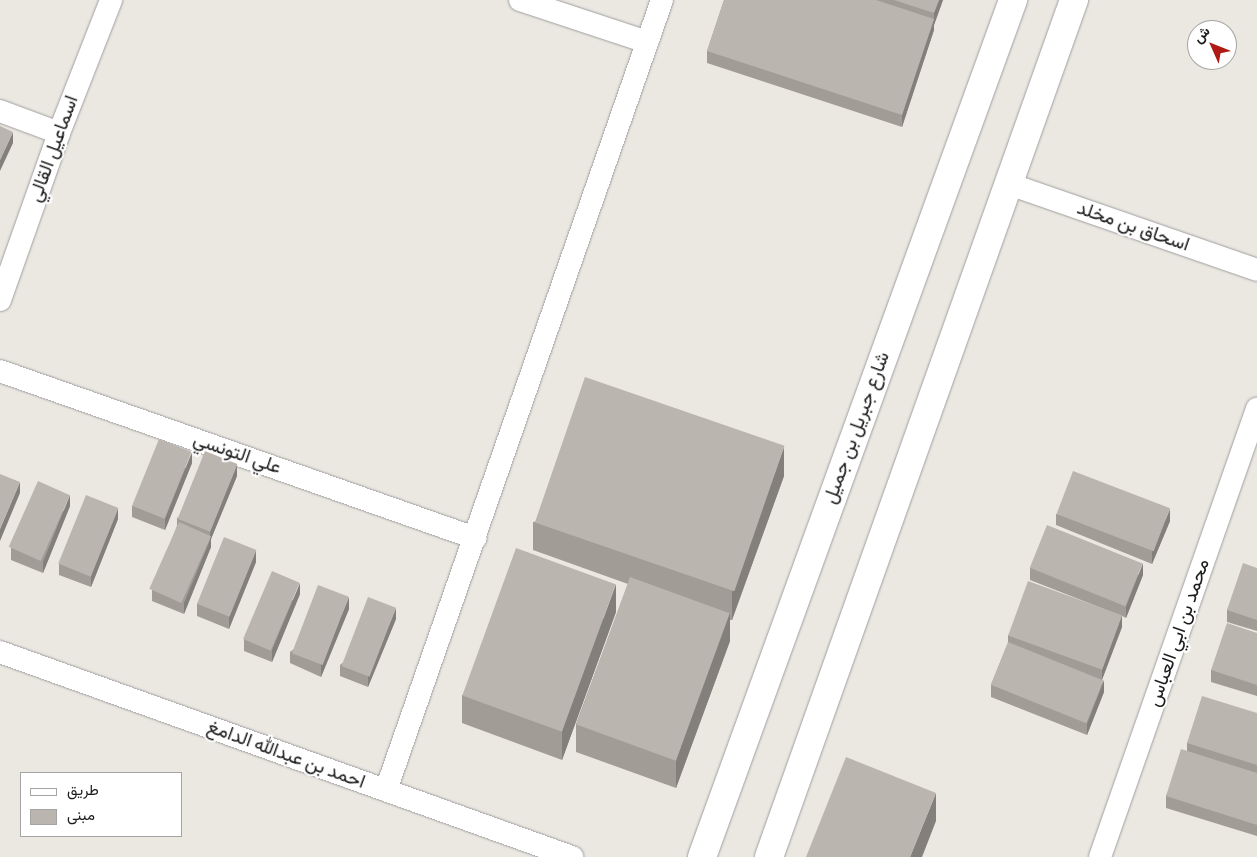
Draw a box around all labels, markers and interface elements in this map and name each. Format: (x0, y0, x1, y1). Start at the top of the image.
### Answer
north arrow (1187, 20, 1237, 70)
text: ش (1190, 23, 1214, 47)
street label: اسماعيل القالي (24, 93, 84, 205)
street label: اسحاق بن مخلد (1074, 197, 1192, 257)
street label: شارع جبريل بن جميل (819, 349, 895, 507)
street label: علي التونسي (190, 428, 284, 480)
street label: محمد بن ابي العباس (1143, 556, 1215, 710)
street label: احمد بن عبدالله الدامغ (204, 716, 368, 794)
legend (20, 772, 182, 837)
text: طريق (67, 781, 99, 799)
text: مبنى (67, 806, 95, 824)

